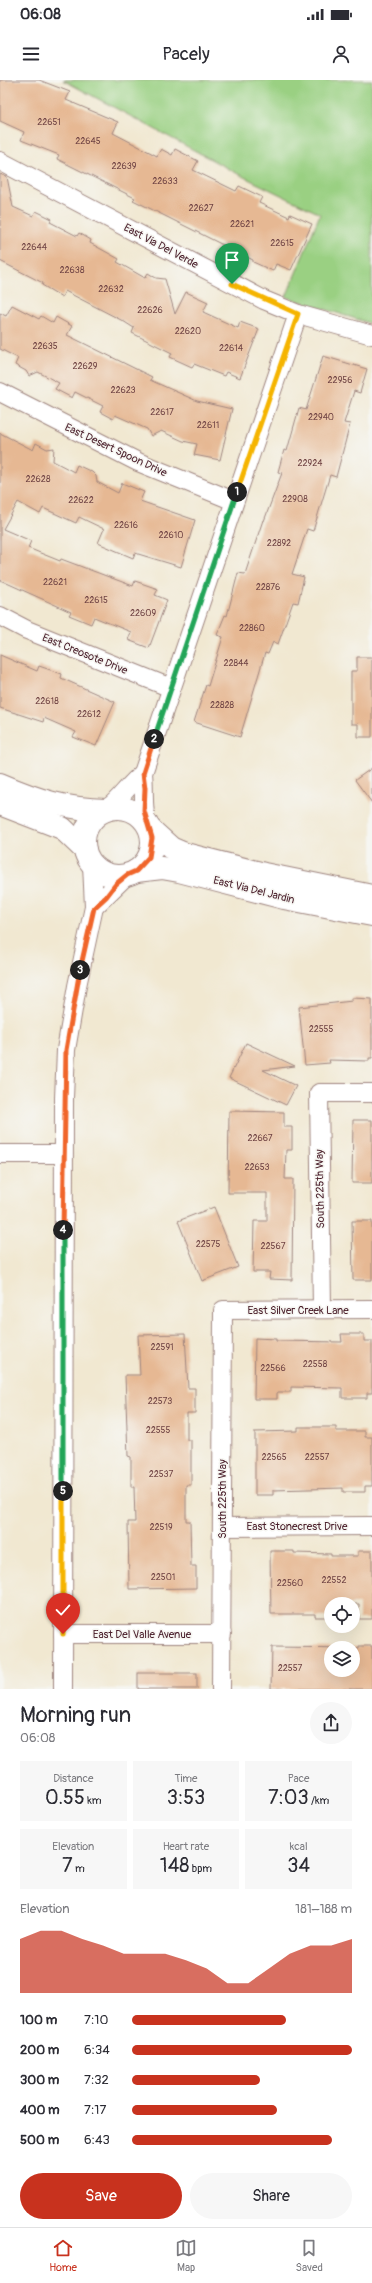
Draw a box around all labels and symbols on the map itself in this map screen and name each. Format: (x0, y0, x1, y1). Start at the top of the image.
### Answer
house number: 22651 (37, 117, 61, 128)
house number: 22645 (75, 136, 101, 147)
house number: 22639 (112, 161, 137, 172)
house number: 22633 (152, 176, 178, 187)
house number: 22627 (188, 203, 214, 214)
house number: 22621 (230, 219, 254, 230)
street label: East Via Del Verde (121, 221, 201, 271)
house number: 22615 (270, 238, 294, 249)
house number: 22644 (21, 242, 48, 253)
pin (215, 243, 249, 284)
house number: 22638 (60, 265, 85, 276)
house number: 22632 (98, 284, 124, 295)
house number: 22626 (137, 305, 163, 316)
house number: 22620 (175, 326, 201, 337)
house number: 22635 (32, 341, 58, 352)
house number: 22614 (219, 343, 244, 354)
house number: 22629 (73, 361, 98, 372)
house number: 22956 (328, 375, 352, 386)
house number: 22623 (110, 385, 136, 396)
house number: 22617 (150, 407, 174, 418)
house number: 22940 (308, 412, 334, 423)
house number: 22611 (197, 420, 219, 431)
street label: East Desert Spoon Drive (63, 421, 170, 480)
house number: 22924 (298, 458, 323, 469)
house number: 22628 (26, 474, 51, 485)
pin: 1 (227, 482, 247, 502)
house number: 22908 (282, 494, 308, 505)
house number: 22622 (68, 495, 94, 506)
house number: 22616 (114, 520, 138, 531)
house number: 22610 (159, 530, 183, 541)
house number: 22892 (267, 538, 291, 549)
house number: 22621 (43, 577, 67, 588)
house number: 22876 (256, 582, 280, 593)
house number: 22615 (84, 595, 108, 606)
house number: 22609 (130, 608, 156, 619)
house number: 22860 (239, 623, 265, 634)
street label: East Creosote Drive (40, 631, 130, 677)
house number: 22844 (223, 658, 249, 669)
house number: 22618 (35, 696, 59, 707)
house number: 22828 (210, 700, 235, 711)
house number: 22612 (77, 709, 101, 720)
pin: 2 (144, 729, 164, 749)
street label: East Via Del Jardin (212, 874, 296, 906)
pin: 3 (70, 960, 90, 980)
house number: 22555 (309, 1024, 333, 1035)
house number: 22667 (247, 1133, 273, 1144)
street label: South 225th Way (313, 1149, 327, 1229)
house number: 22653 (244, 1162, 270, 1173)
pin: 4 (53, 1220, 73, 1240)
house number: 22575 (196, 1239, 220, 1250)
house number: 22567 (261, 1241, 286, 1252)
street label: East Silver Creek Lane (247, 1304, 349, 1317)
house number: 22591 (150, 1342, 174, 1353)
house number: 22558 (303, 1359, 328, 1370)
house number: 22566 (260, 1363, 286, 1374)
house number: 22573 (148, 1396, 172, 1407)
house number: 22555 (146, 1425, 170, 1436)
house number: 22565 (261, 1452, 287, 1463)
house number: 22557 (305, 1452, 330, 1463)
street label: South 225th Way (216, 1459, 229, 1539)
house number: 22537 (149, 1469, 174, 1480)
pin: 5 (53, 1481, 73, 1501)
street label: East Stonecrest Drive (247, 1520, 348, 1533)
house number: 22519 (149, 1522, 173, 1533)
house number: 22501 (151, 1572, 175, 1583)
house number: 22552 (322, 1575, 346, 1586)
house number: 22560 (277, 1578, 303, 1589)
pin (46, 1593, 80, 1634)
street label: East Del Valle Avenue (93, 1628, 192, 1641)
house number: 22557 (278, 1663, 303, 1674)

